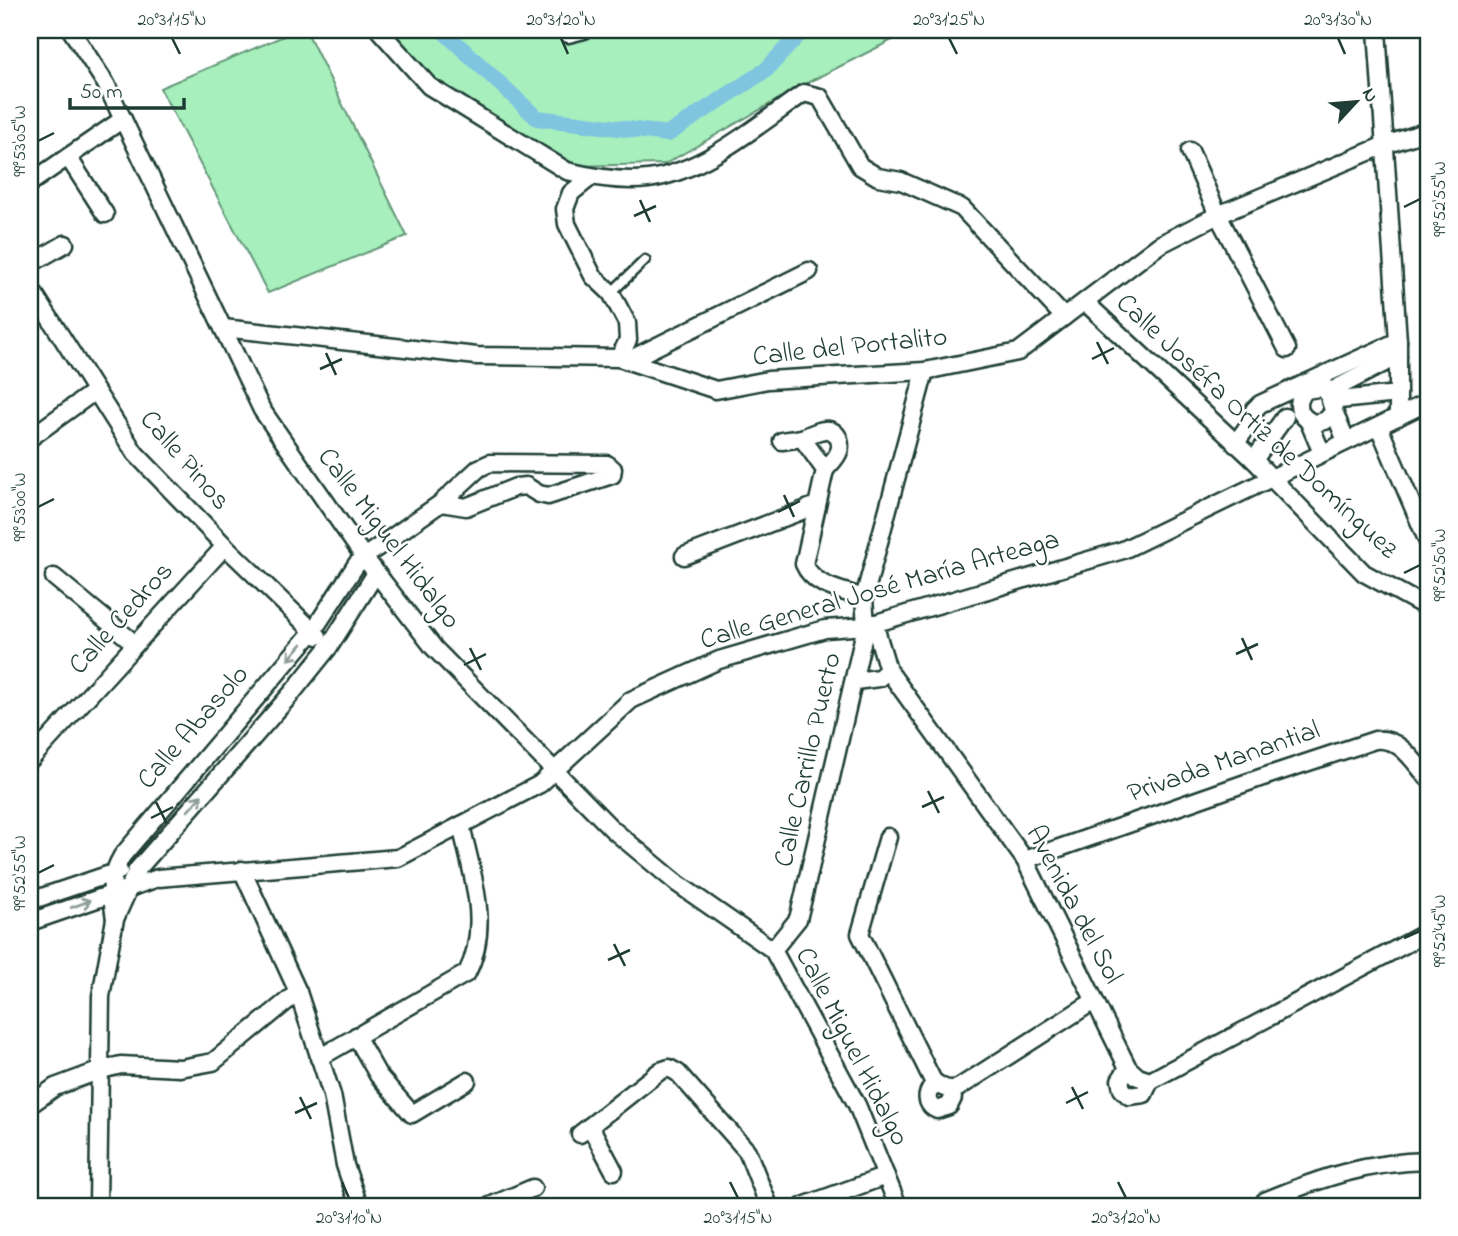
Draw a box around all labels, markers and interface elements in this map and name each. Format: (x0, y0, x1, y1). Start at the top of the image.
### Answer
text: 20°31'15"N (138, 8, 206, 34)
text: 20°31'20"N (526, 8, 596, 34)
text: 20°31'25"N (913, 8, 985, 34)
text: 20°31'30"N (1304, 8, 1372, 34)
scale bar (70, 66, 184, 110)
north arrow (1322, 66, 1392, 136)
text: 50 m (80, 78, 123, 108)
text: N (1354, 84, 1384, 107)
text: 99°53'05"W (8, 105, 34, 177)
text: 99°52'55"W (1428, 161, 1454, 237)
street label: Calle Joséfa Ortiz de Domínguez (1105, 285, 1407, 570)
street label: Calle del Portalito (751, 317, 949, 379)
street label: Calle Pinos (129, 402, 239, 520)
street label: Calle Miguel Hidalgo (306, 439, 470, 639)
text: 99°53'00"W (8, 472, 34, 542)
street label: Calle General José María Arteaga (696, 520, 1064, 662)
text: 99°52'50"W (1428, 528, 1454, 602)
street label: Calle Cedros (60, 553, 184, 685)
one-way arrow (287, 642, 303, 660)
street label: Calle Carrillo Puerto (764, 649, 854, 871)
street label: Calle Abasolo (128, 656, 260, 800)
street label: Privada Manantial (1122, 711, 1326, 815)
one-way arrow (186, 795, 203, 812)
street label: Avenida del Sol (1014, 818, 1132, 992)
text: 99°52'55"W (8, 835, 34, 911)
text: 99°52'45"W (1428, 895, 1454, 967)
one-way arrow (69, 897, 91, 909)
street label: Calle Miguel Hidalgo (783, 940, 919, 1154)
text: 20°31'10"N (316, 1206, 382, 1232)
text: 20°31'15"N (704, 1206, 772, 1232)
text: 20°31'20"N (1091, 1206, 1161, 1232)

